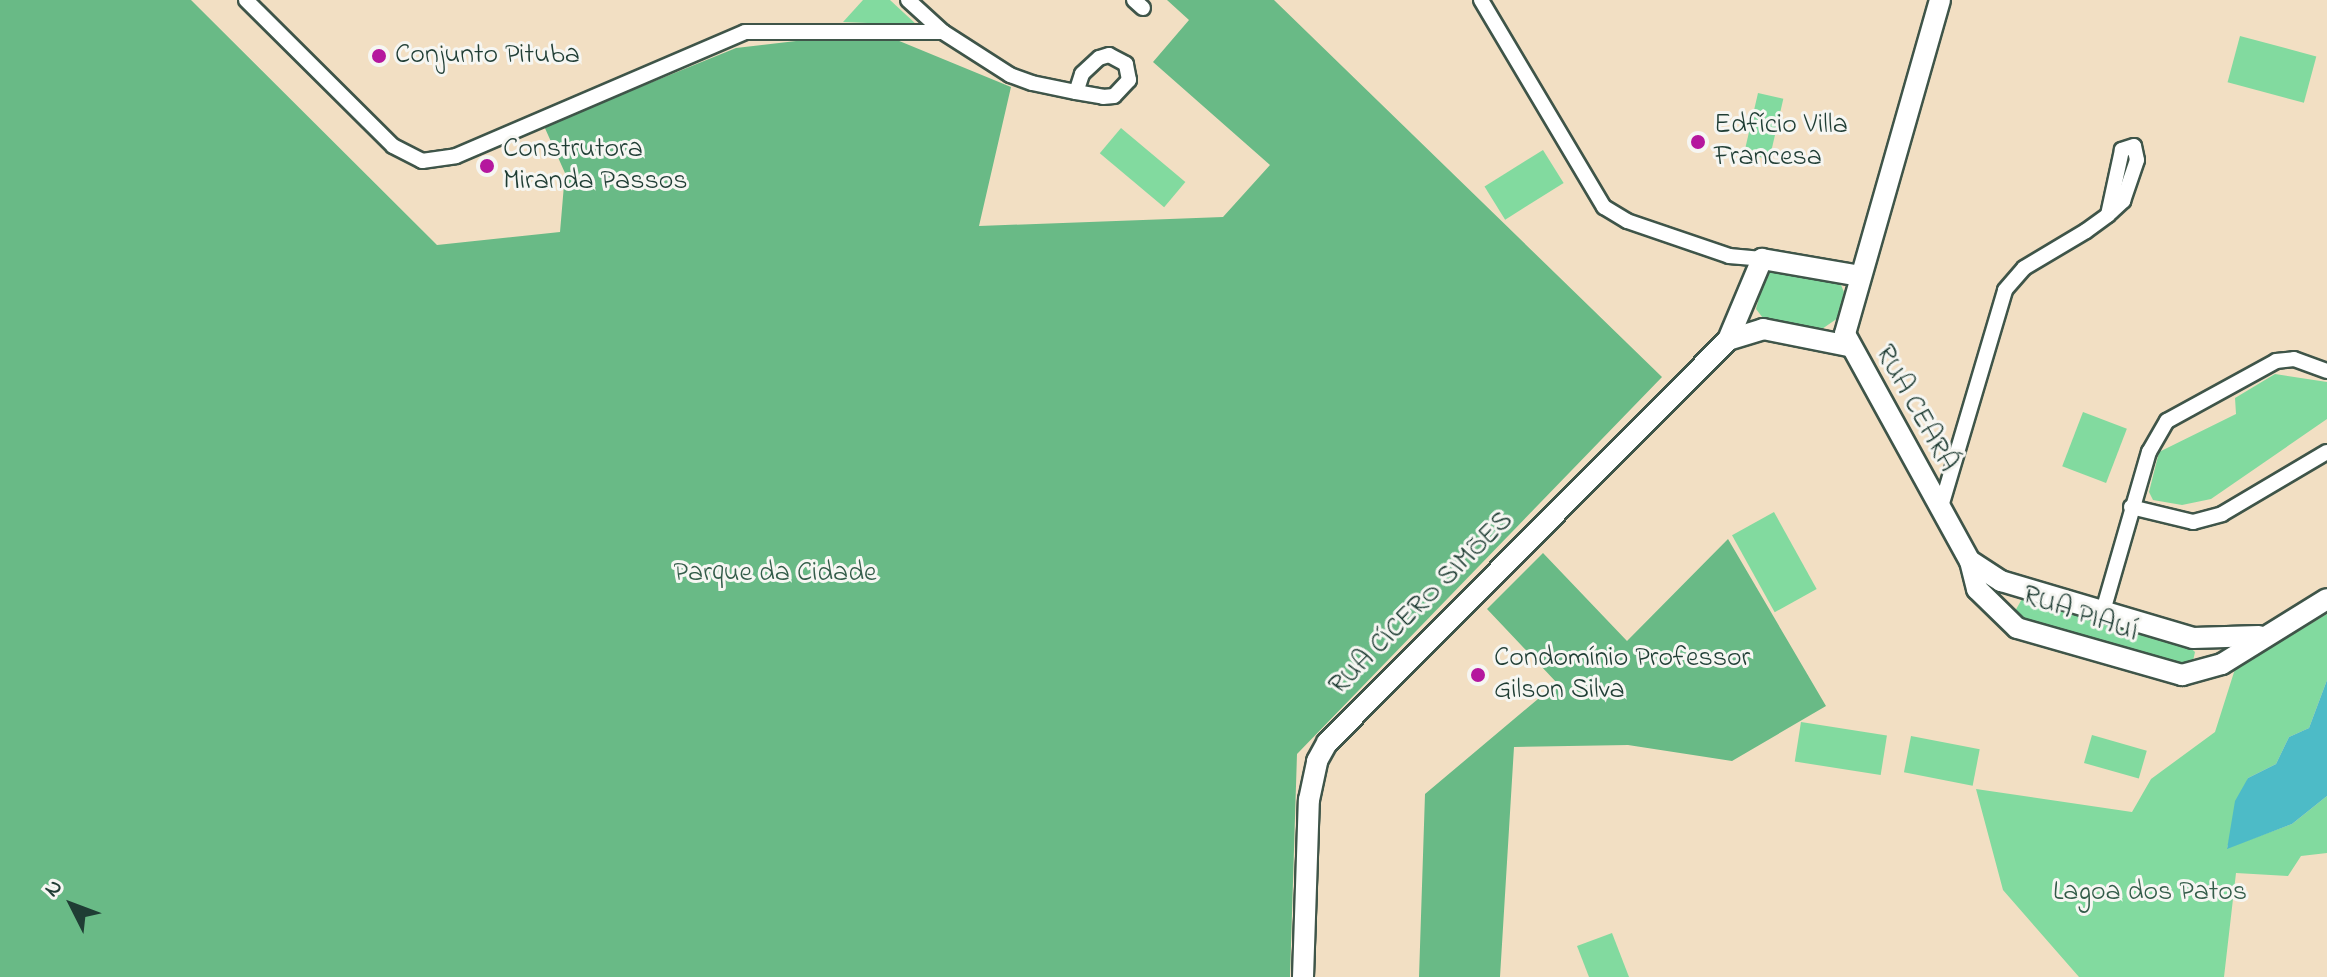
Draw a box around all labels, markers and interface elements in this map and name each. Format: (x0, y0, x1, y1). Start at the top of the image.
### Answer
place label: Conjunto Pituba (395, 39, 580, 73)
marker: Conjunto Pituba (370, 47, 388, 65)
place label: Edfício Villa Francesa (1714, 109, 1848, 175)
place label: Construtora Miranda Passos (503, 133, 687, 199)
marker: Edfício Villa Francesa (1689, 133, 1707, 151)
marker: Construtora Miranda Passos (478, 157, 496, 175)
street label: RUA CEARÁ (1866, 340, 1964, 478)
street label: RUA CÍCERO SIMÕES (1323, 505, 1521, 703)
park label: Parque da Cidade (674, 557, 876, 591)
street label: RUA PIAUÍ (2018, 580, 2142, 650)
place label: Condomínio Professor Gilson Silva (1494, 642, 1750, 708)
marker: Condomínio Professor Gilson Silva (1469, 666, 1487, 684)
north arrow (32, 865, 112, 945)
text: N (37, 873, 71, 905)
park label: Lagoa dos Patos (2053, 876, 2247, 910)

